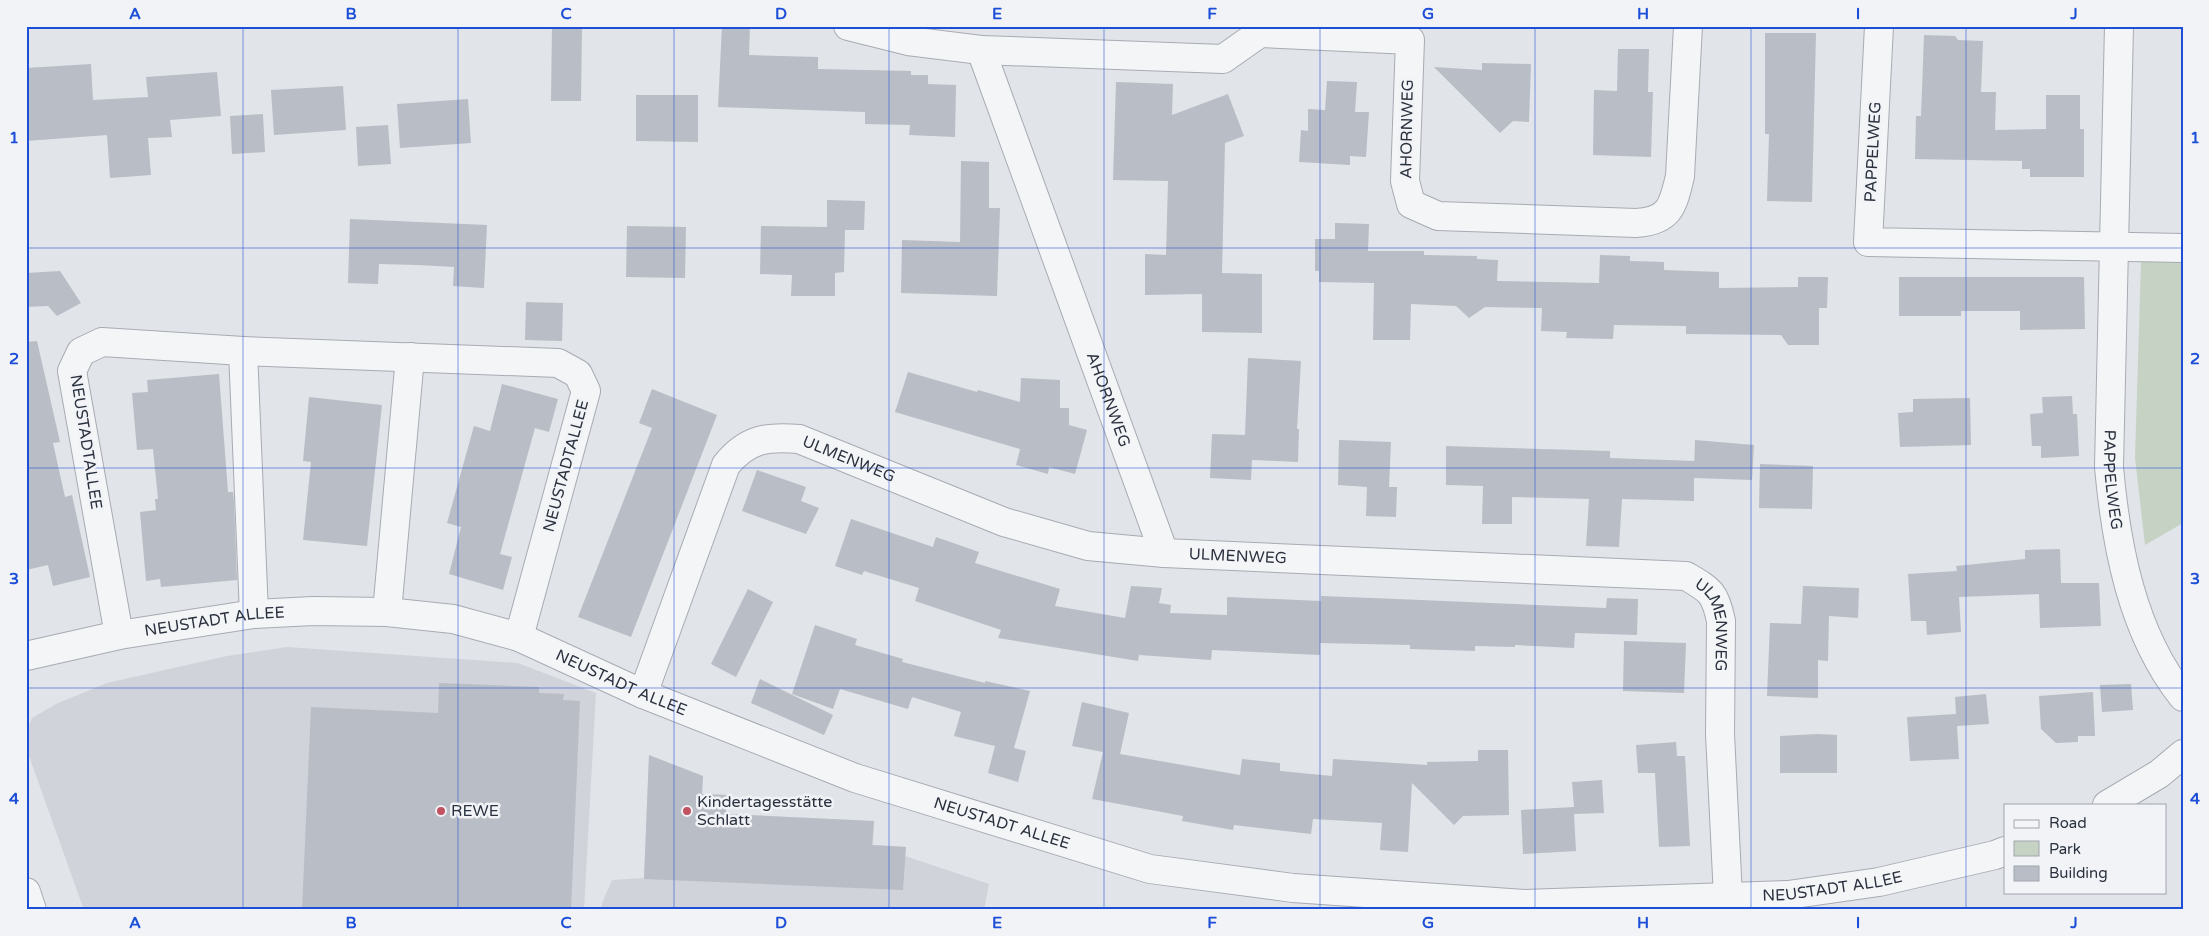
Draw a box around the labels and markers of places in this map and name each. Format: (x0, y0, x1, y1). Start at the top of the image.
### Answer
place label: Kindertagesstätte Schlatt (697, 792, 832, 830)
place label: REWE (451, 801, 499, 821)
marker: REWE (435, 805, 447, 817)
marker: Kindertagesstätte Schlatt (681, 805, 693, 817)

